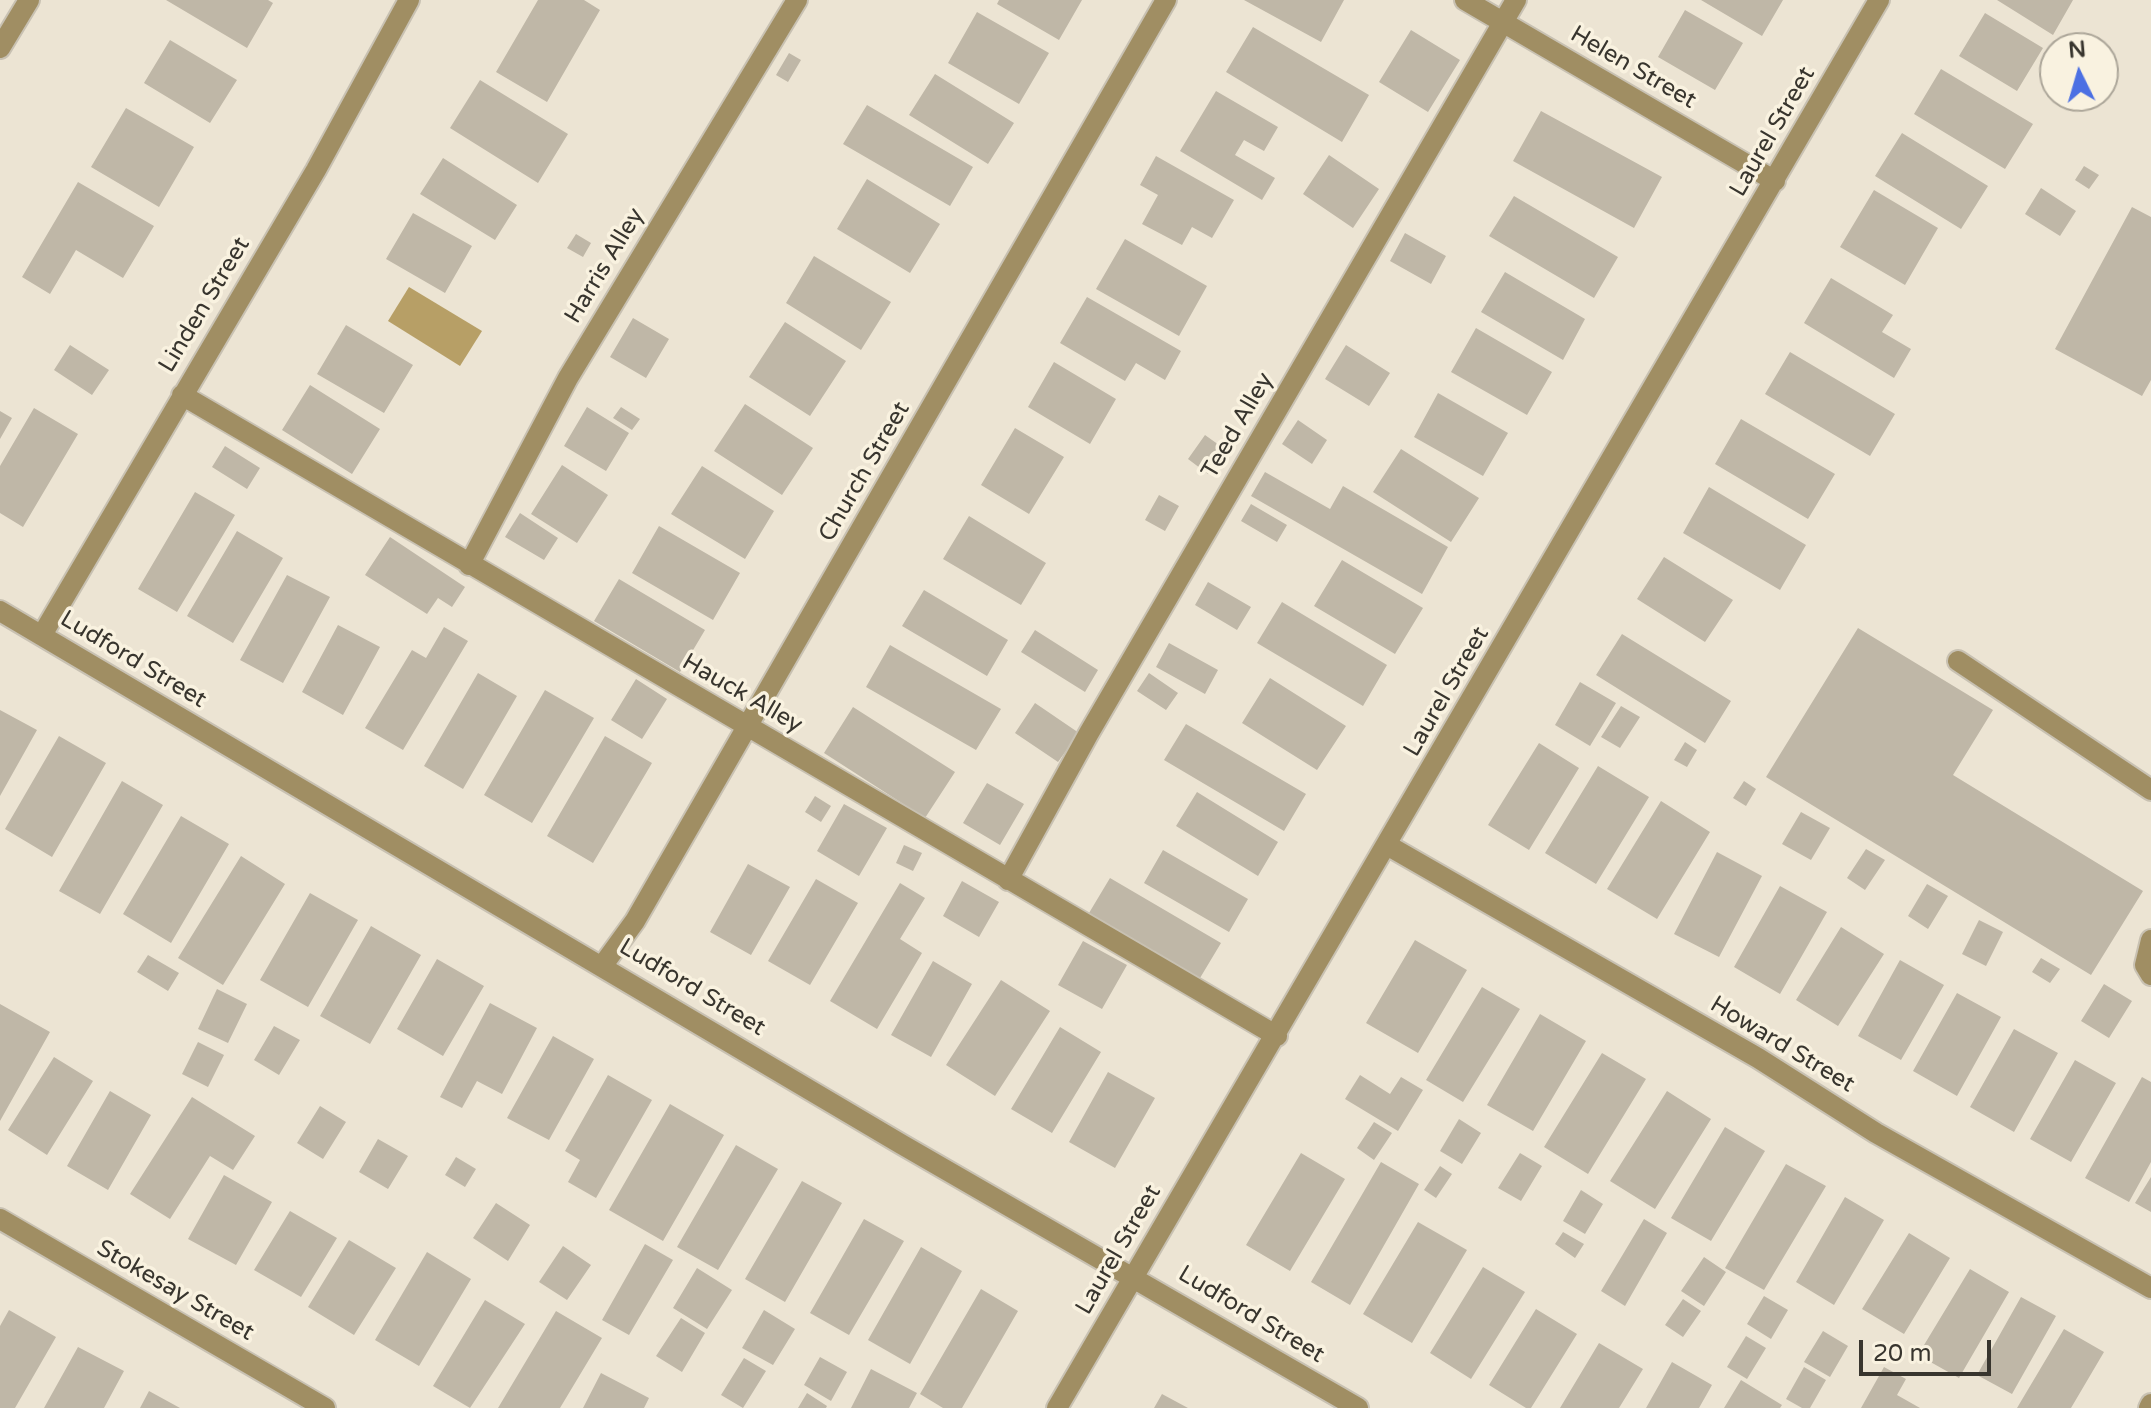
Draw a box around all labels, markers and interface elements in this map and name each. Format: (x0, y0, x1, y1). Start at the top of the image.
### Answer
street label: Helen Street (1565, 20, 1701, 116)
north arrow (2039, 32, 2119, 112)
text: N (2067, 36, 2087, 64)
street label: Laurel Street (1724, 62, 1822, 202)
street label: Harris Alley (559, 203, 651, 329)
street label: Linden Street (153, 232, 257, 378)
street label: Teed Alley (1196, 368, 1280, 484)
street label: Church Street (813, 397, 917, 547)
street label: Ludford Street (55, 605, 211, 715)
street label: Laurel Street (1398, 622, 1496, 762)
street label: Hauck Alley (677, 648, 807, 740)
street label: Ludford Street (614, 933, 770, 1043)
street label: Howard Street (1705, 991, 1859, 1099)
street label: Laurel Street (1070, 1180, 1168, 1320)
street label: Stokesay Street (91, 1234, 259, 1348)
street label: Ludford Street (1173, 1260, 1329, 1370)
scale bar (1863, 1324, 1995, 1374)
text: 20 m (1873, 1339, 1931, 1368)

